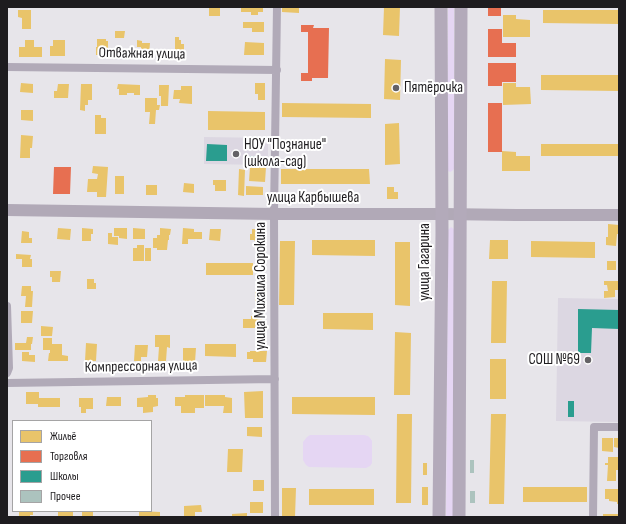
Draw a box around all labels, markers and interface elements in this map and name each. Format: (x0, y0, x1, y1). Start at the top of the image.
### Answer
street label: Отважная улица (98, 44, 186, 64)
place label: Пятёрочка (404, 79, 463, 97)
marker: Пятёрочка (391, 83, 401, 93)
place label: НОУ "Познание" (школа-сад) (244, 136, 326, 171)
marker: НОУ "Познание" (школа-сад) (231, 149, 241, 159)
street label: улица Карбышева (267, 189, 359, 207)
street label: улица Михаила Сорокина (252, 222, 270, 350)
street label: улица Гагарина (416, 223, 434, 301)
place label: СОШ №69 (528, 351, 580, 369)
marker: СОШ №69 (583, 355, 593, 365)
street label: Компрессорная улица (84, 357, 198, 377)
legend (12, 420, 152, 512)
text: Жильё (50, 429, 76, 444)
text: Торговля (50, 449, 87, 464)
text: Школы (50, 469, 79, 484)
text: Прочее (50, 489, 81, 504)

